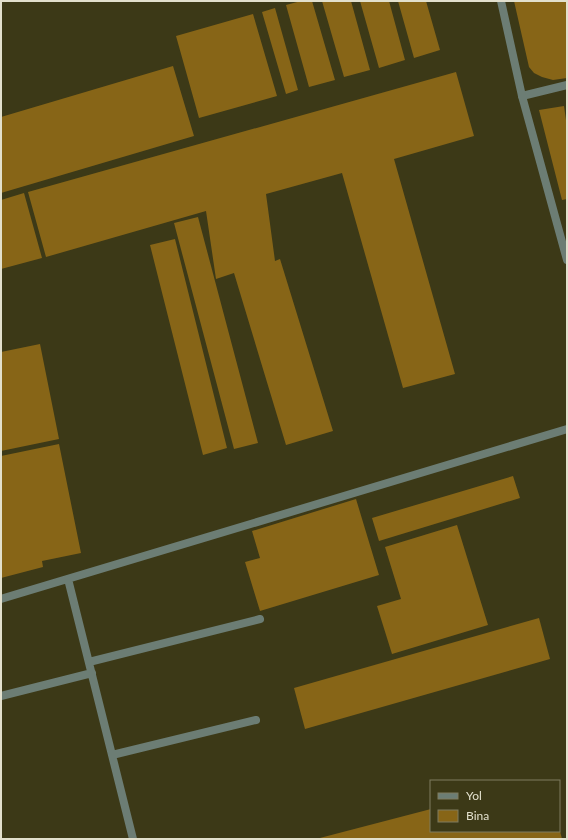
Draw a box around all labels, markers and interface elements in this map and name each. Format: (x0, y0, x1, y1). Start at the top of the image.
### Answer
legend (430, 780, 560, 832)
text: Yol (466, 788, 482, 803)
text: Bina (466, 808, 489, 823)

